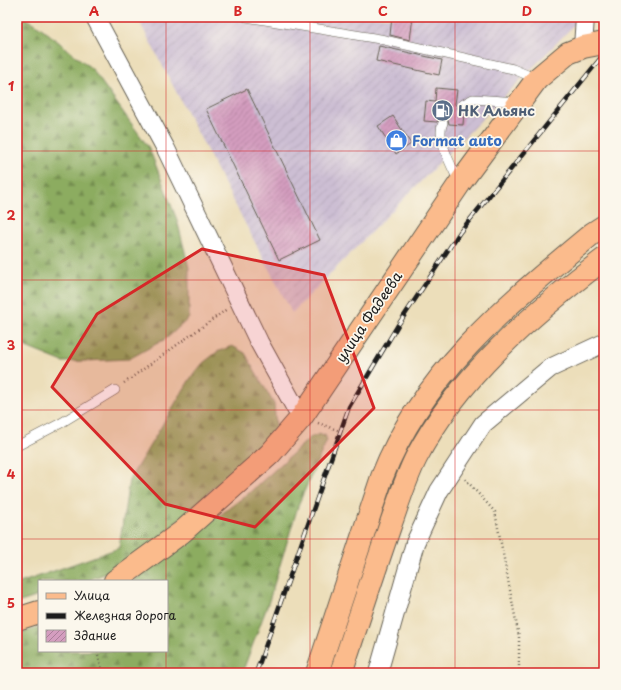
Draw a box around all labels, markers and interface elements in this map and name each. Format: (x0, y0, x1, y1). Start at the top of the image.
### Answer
text: A (89, 1, 99, 20)
text: B (234, 1, 243, 20)
text: C (378, 1, 388, 20)
text: D (522, 1, 532, 20)
text: 1 (8, 76, 14, 95)
fuel station icon: НК Альянс (430, 98, 456, 124)
place label: НК Альянс (458, 100, 535, 121)
shop icon: Format auto (384, 128, 410, 154)
place label: Format auto (412, 130, 502, 151)
text: 2 (6, 205, 16, 224)
street label: улица Фадеева (330, 267, 407, 367)
text: 3 (7, 335, 16, 354)
text: 4 (7, 464, 16, 483)
legend (38, 580, 168, 652)
text: Улица (74, 586, 110, 604)
text: 5 (7, 593, 15, 612)
text: Железная дорога (74, 606, 177, 624)
text: Здание (74, 626, 116, 644)

